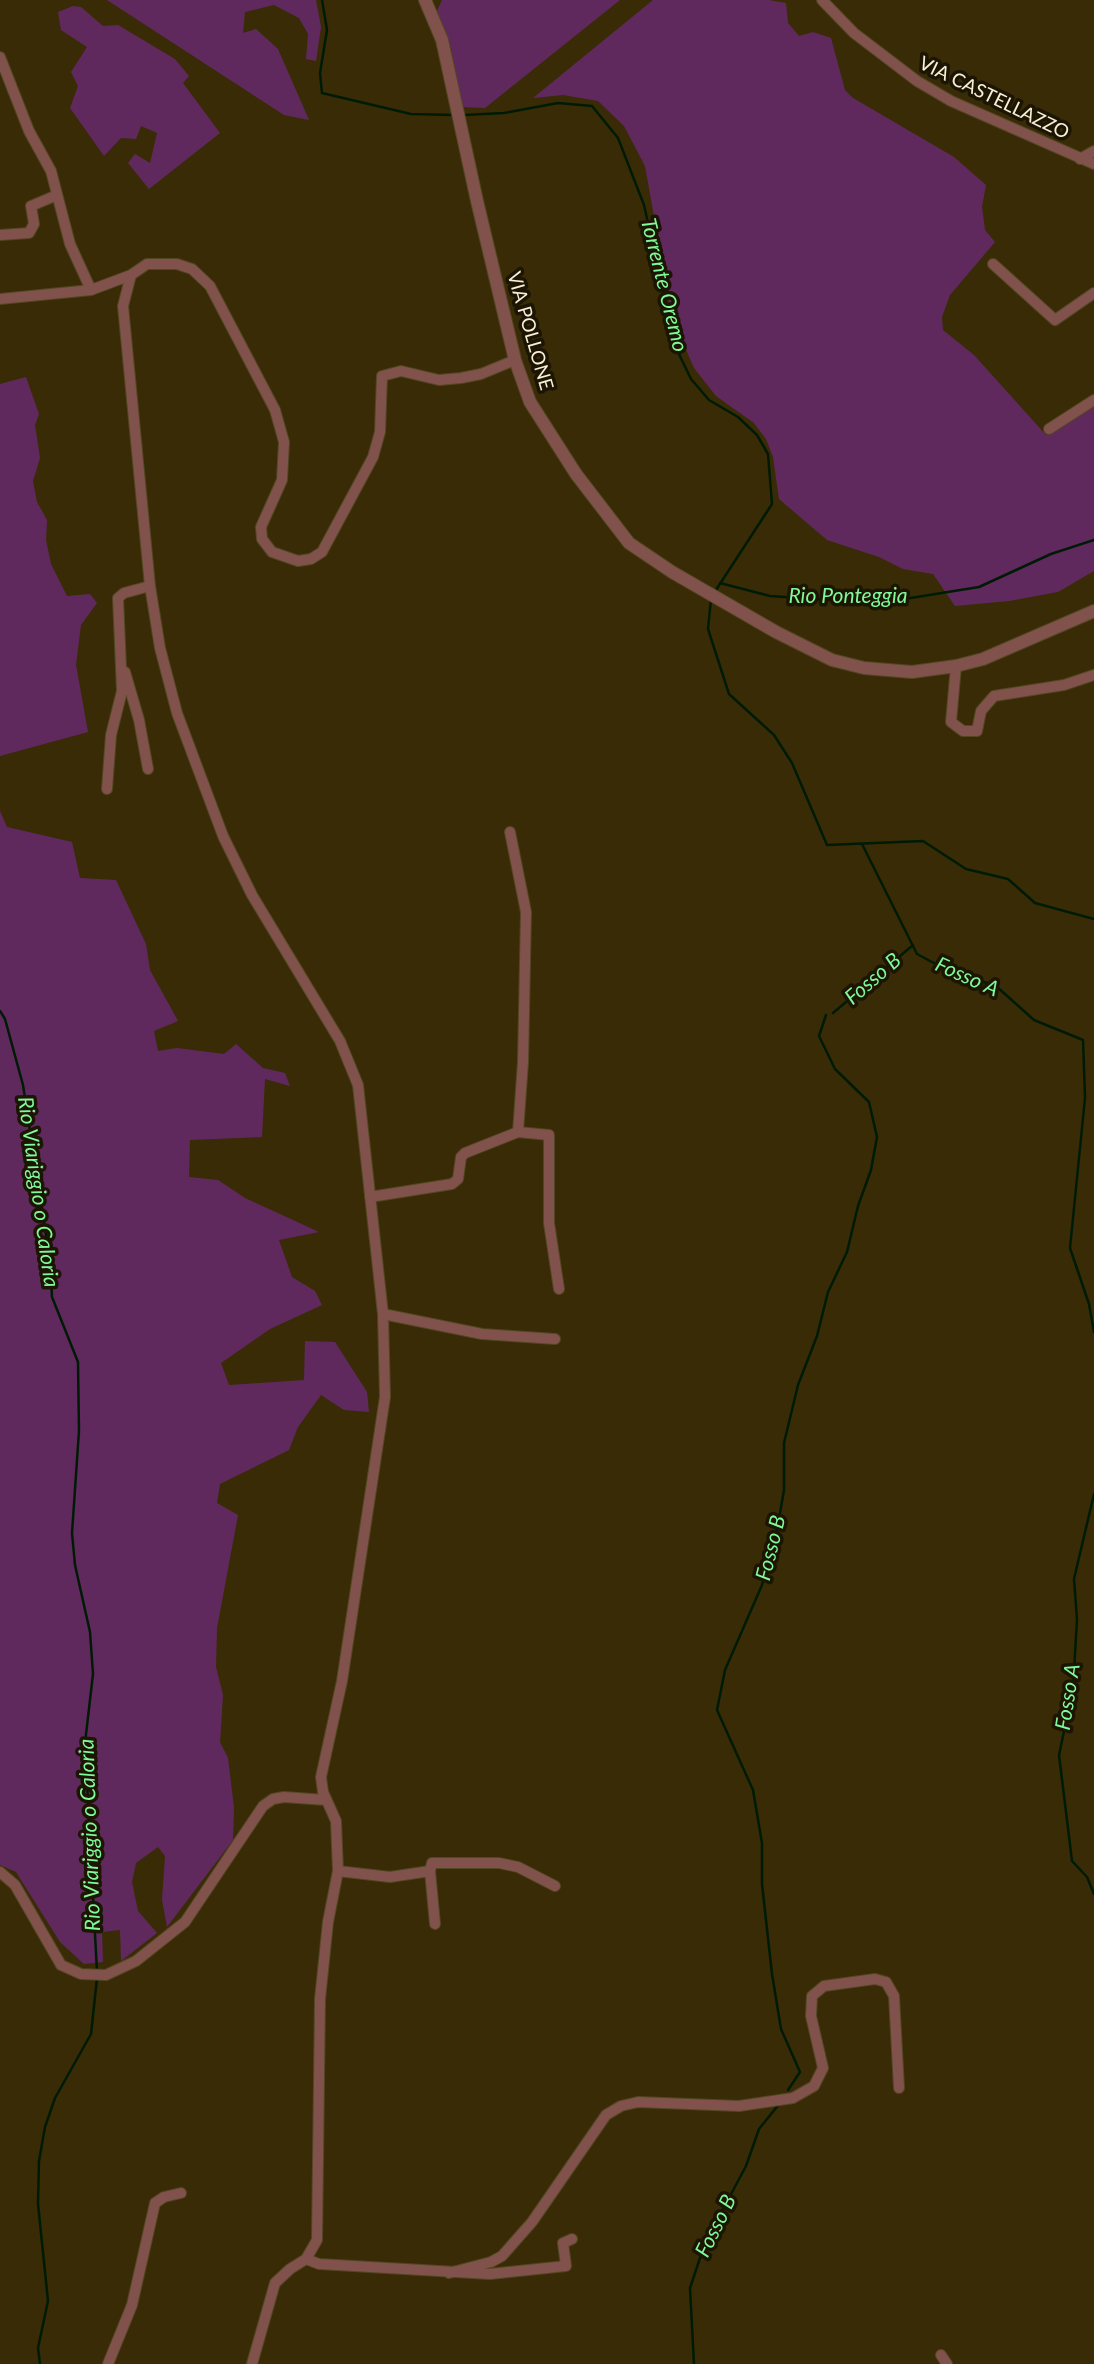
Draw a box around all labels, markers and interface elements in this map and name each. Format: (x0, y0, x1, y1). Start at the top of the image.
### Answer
street label: VIA CASTELLAZZO (915, 52, 1073, 144)
water label: Torrente Oremo (635, 215, 693, 355)
street label: VIA POLLONE (502, 269, 558, 393)
water label: Rio Ponteggia (788, 583, 908, 609)
water label: Fosso B (840, 948, 906, 1010)
water label: Fosso A (931, 952, 1003, 1002)
water label: Rio Viariggio o Caloria (12, 1095, 64, 1289)
water label: Fosso B (751, 1513, 791, 1583)
water label: Fosso A (1050, 1662, 1086, 1732)
water label: Rio Viariggio o Caloria (74, 1738, 106, 1932)
water label: Fosso B (690, 2191, 742, 2261)

